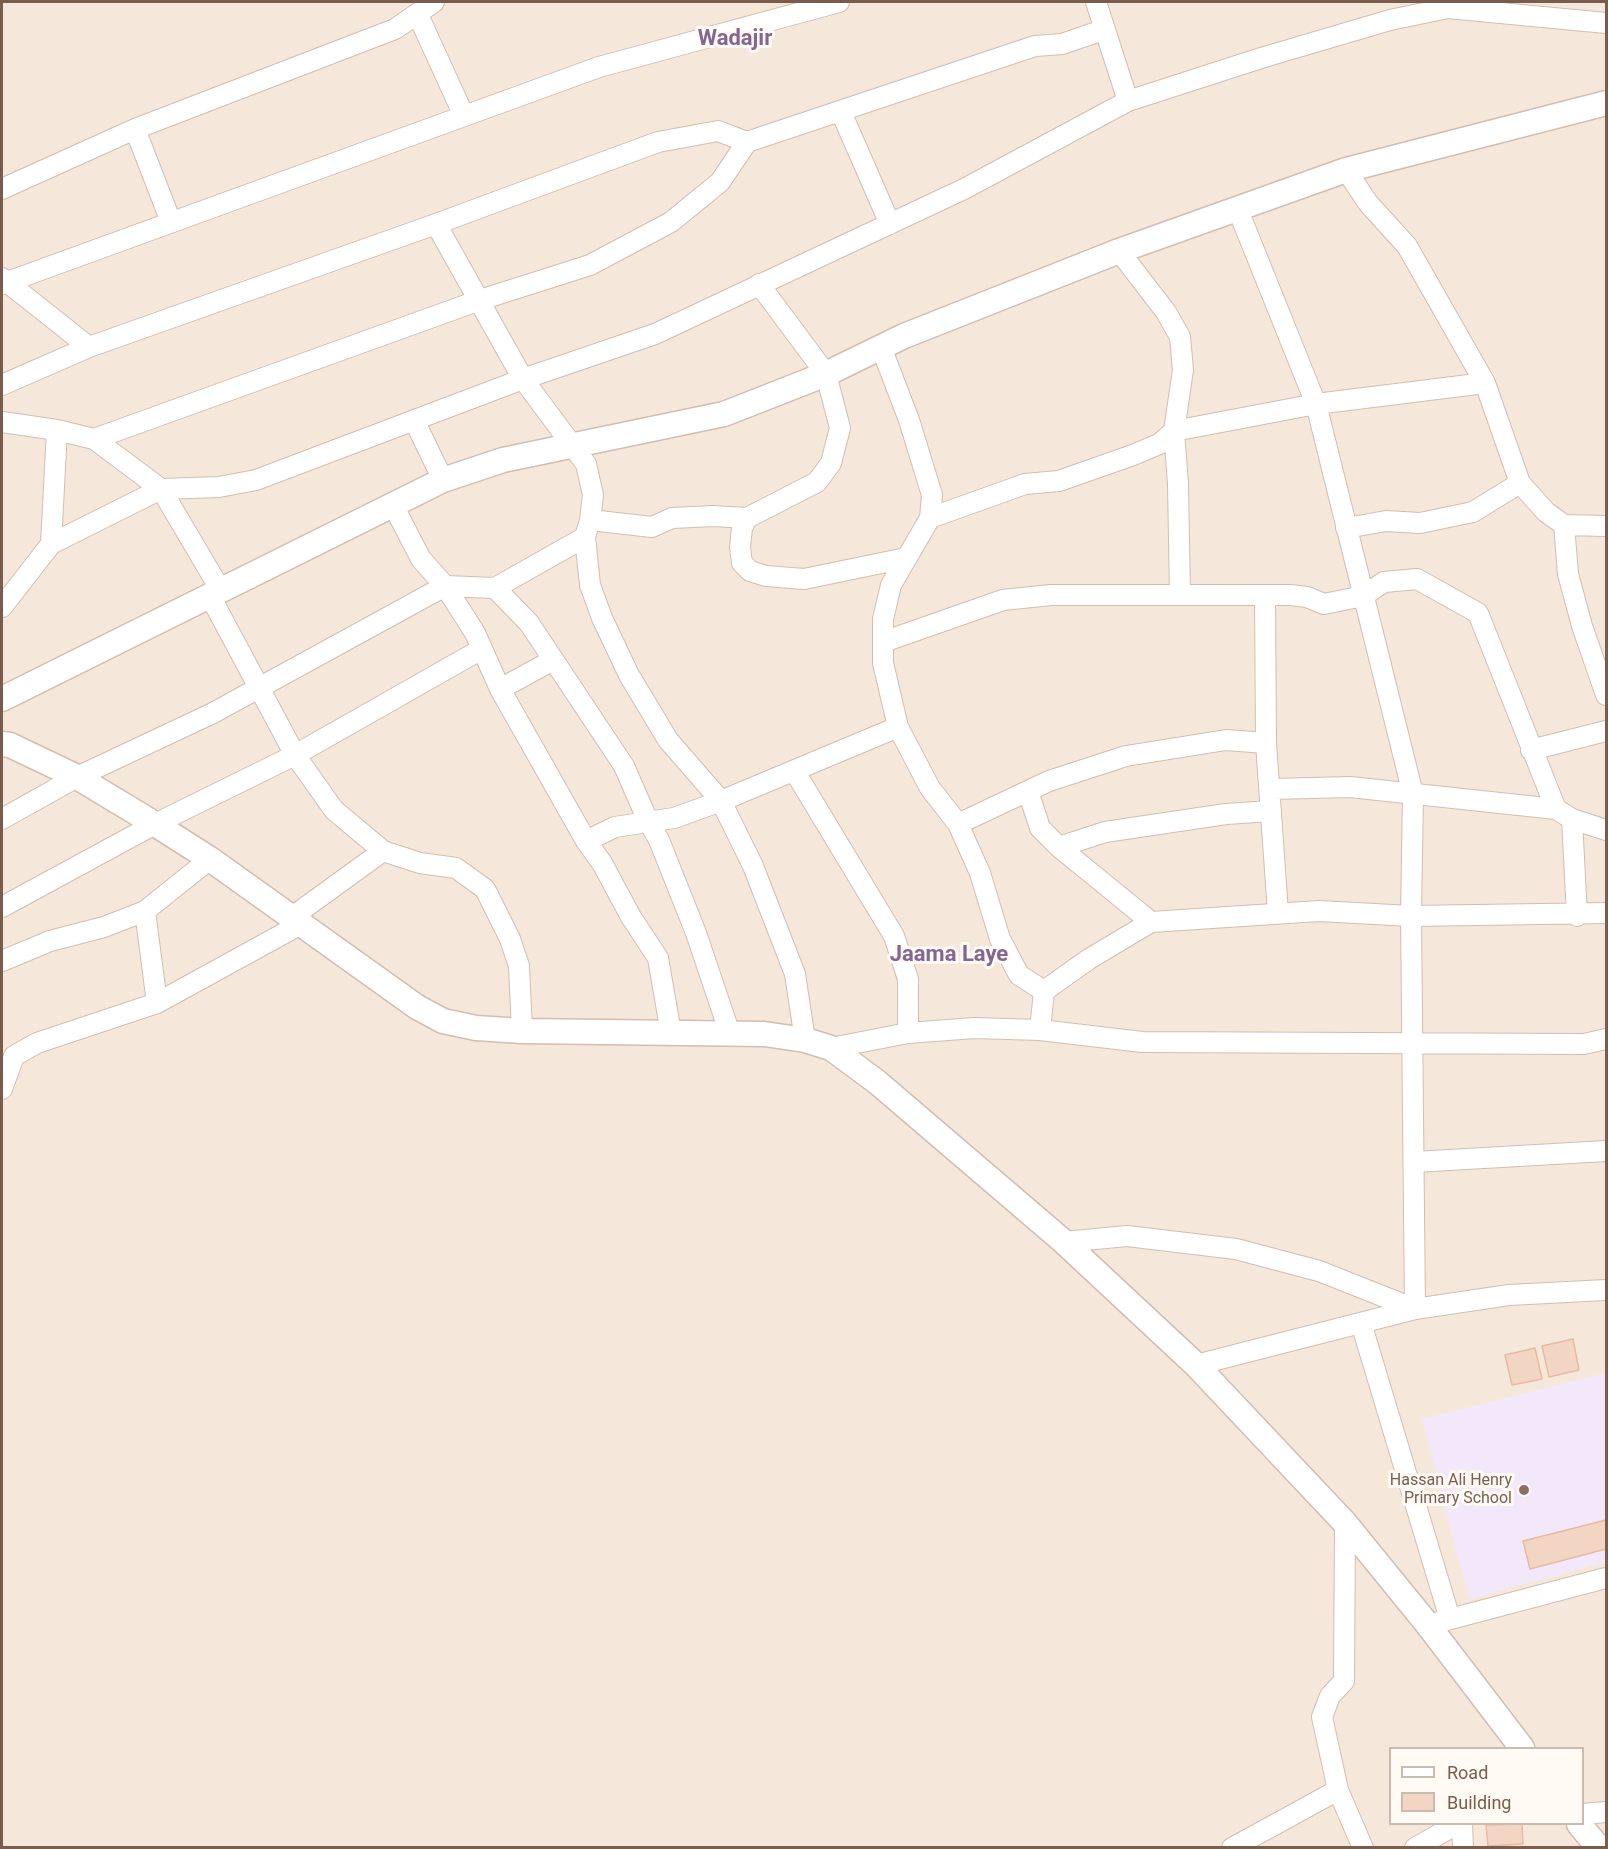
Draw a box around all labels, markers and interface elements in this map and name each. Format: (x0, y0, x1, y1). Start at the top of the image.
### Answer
district label: Wadajir (698, 26, 772, 52)
district label: Jaama Laye (890, 942, 1008, 968)
place label: Hassan Ali Henry Primary School (1390, 1471, 1512, 1509)
marker: Hassan Ali Henry Primary School (1517, 1483, 1531, 1497)
legend (1389, 1747, 1584, 1825)
text: Road (1447, 1762, 1488, 1783)
text: Building (1447, 1792, 1511, 1813)

